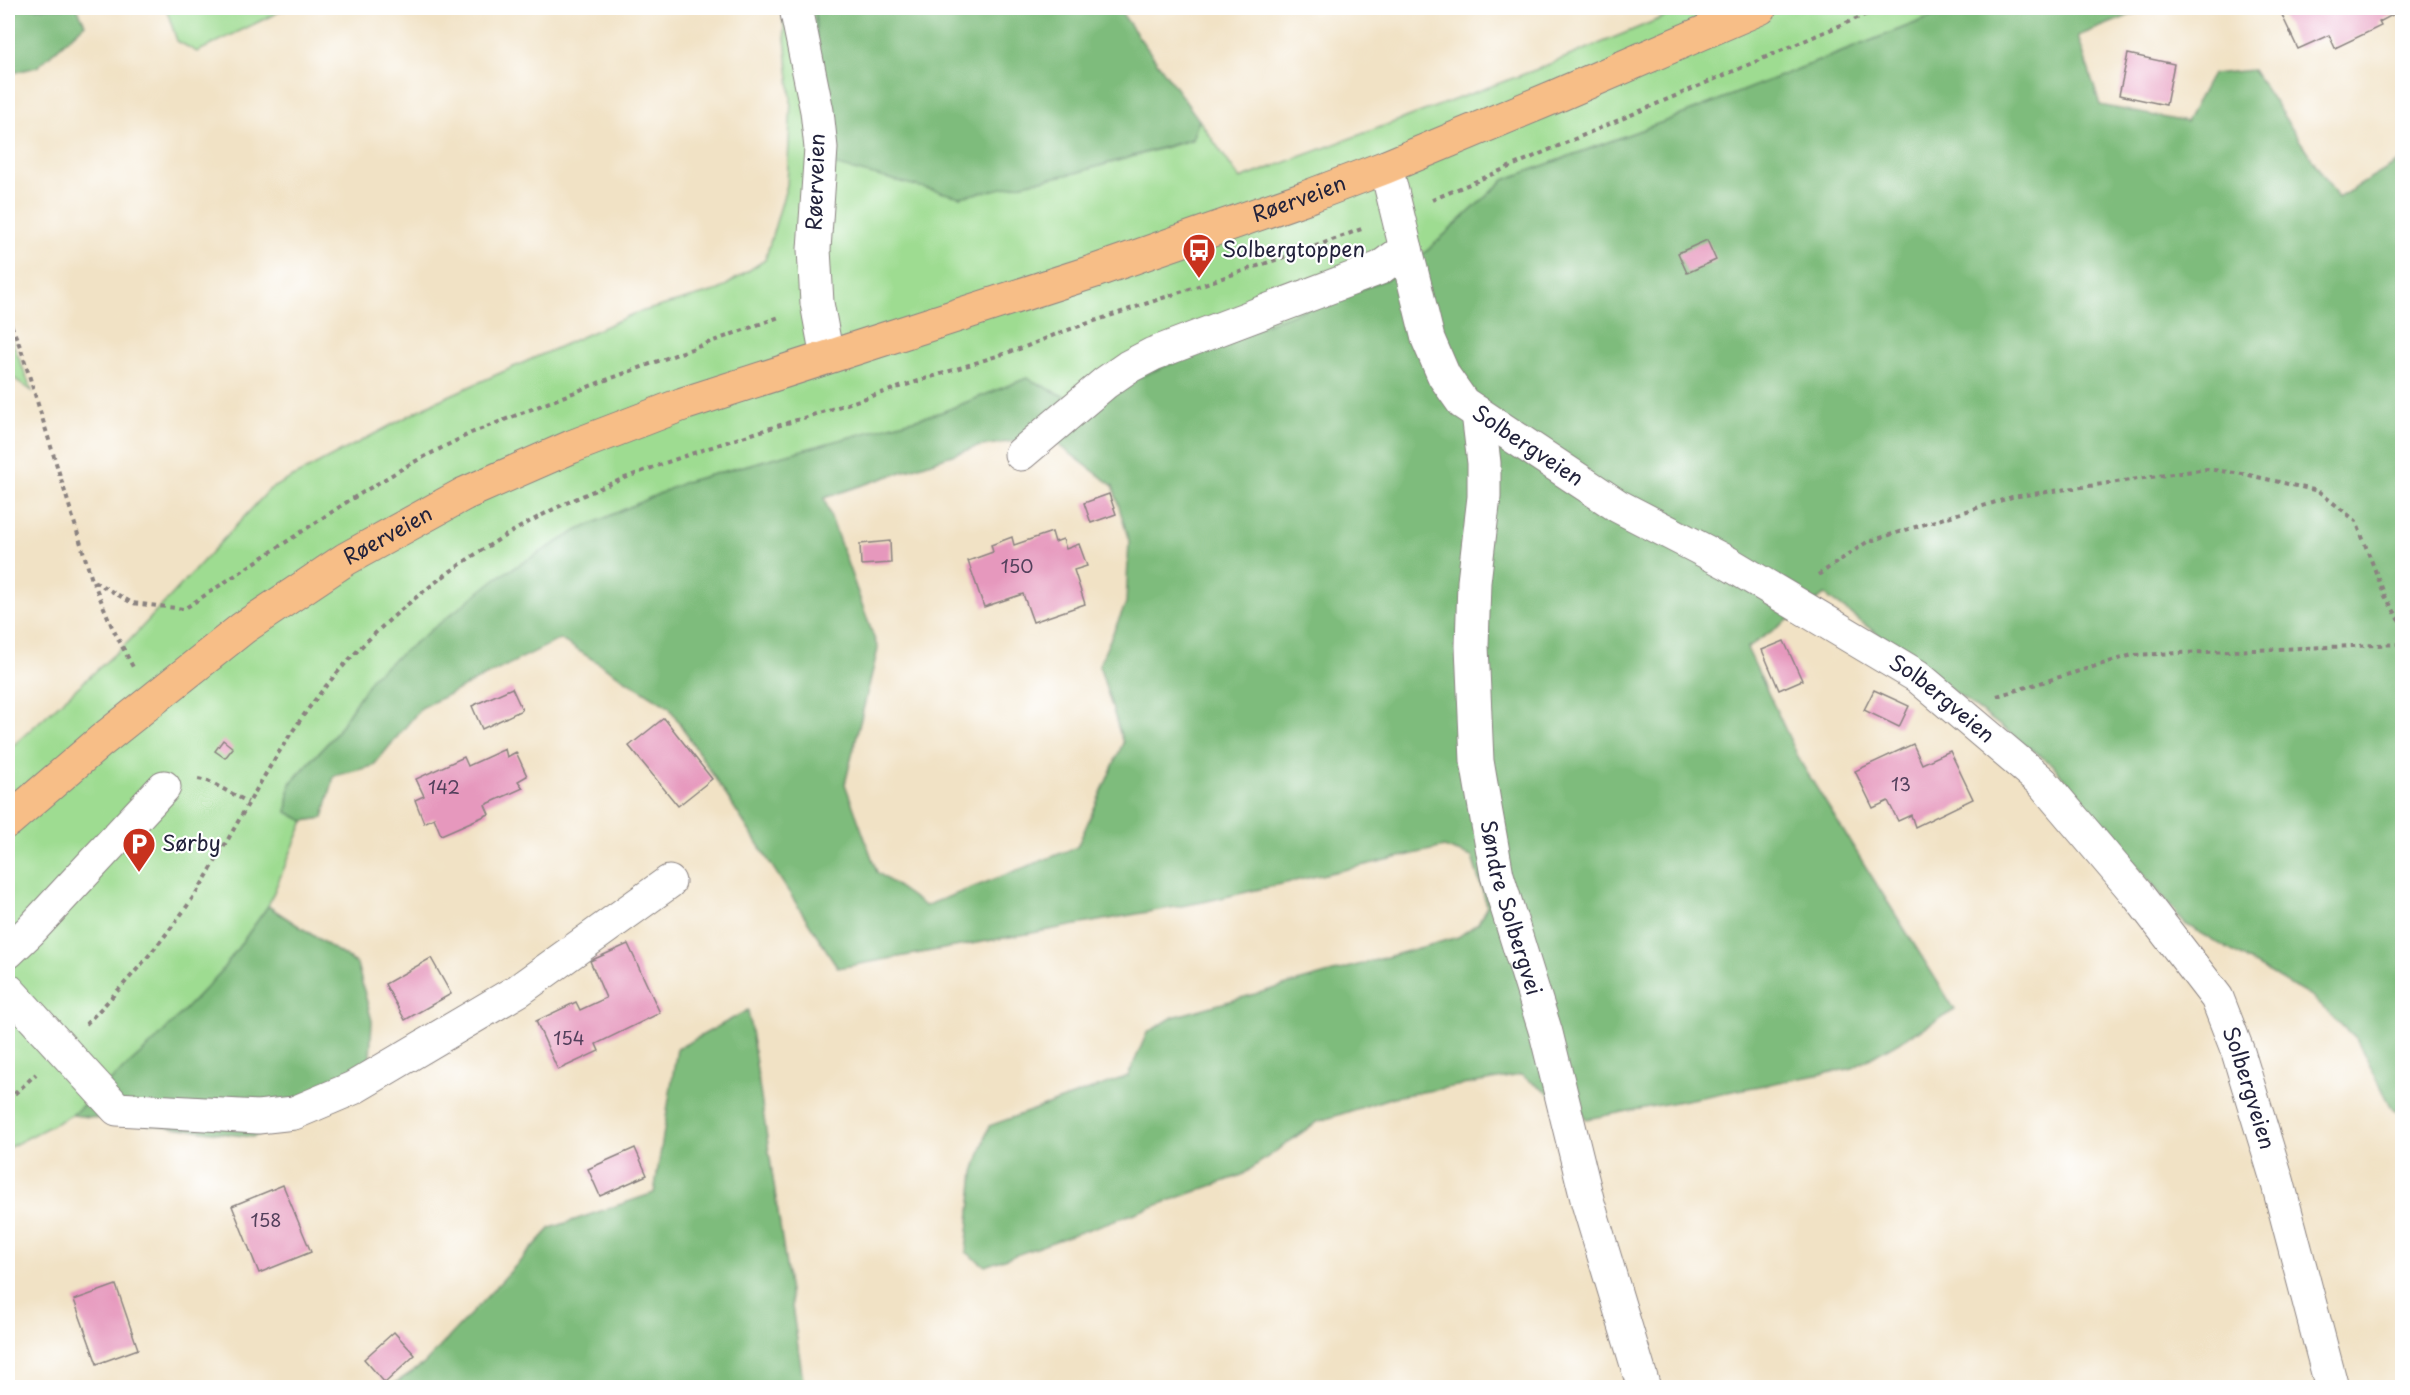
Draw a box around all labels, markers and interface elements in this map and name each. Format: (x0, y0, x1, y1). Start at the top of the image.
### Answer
street label: Røerveien (796, 133, 832, 231)
street label: Røerveien (1247, 166, 1350, 229)
bus stop icon: Solbergtoppen (1181, 232, 1217, 279)
place label: Solbergtoppen (1222, 232, 1365, 264)
street label: Solbergveien (1467, 396, 1591, 493)
street label: Røerveien (337, 497, 437, 572)
house number: 150 (1001, 552, 1033, 579)
street label: Solbergveien (1884, 645, 2003, 750)
house number: 13 (1891, 770, 1911, 797)
house number: 142 (428, 773, 460, 800)
street label: Søndre Solbergvei (1474, 818, 1551, 999)
parking icon: Sørby (121, 826, 157, 873)
place label: Sørby (162, 826, 221, 858)
street label: Solbergveien (2215, 1021, 2285, 1153)
house number: 154 (553, 1024, 585, 1051)
house number: 158 (251, 1206, 281, 1233)

